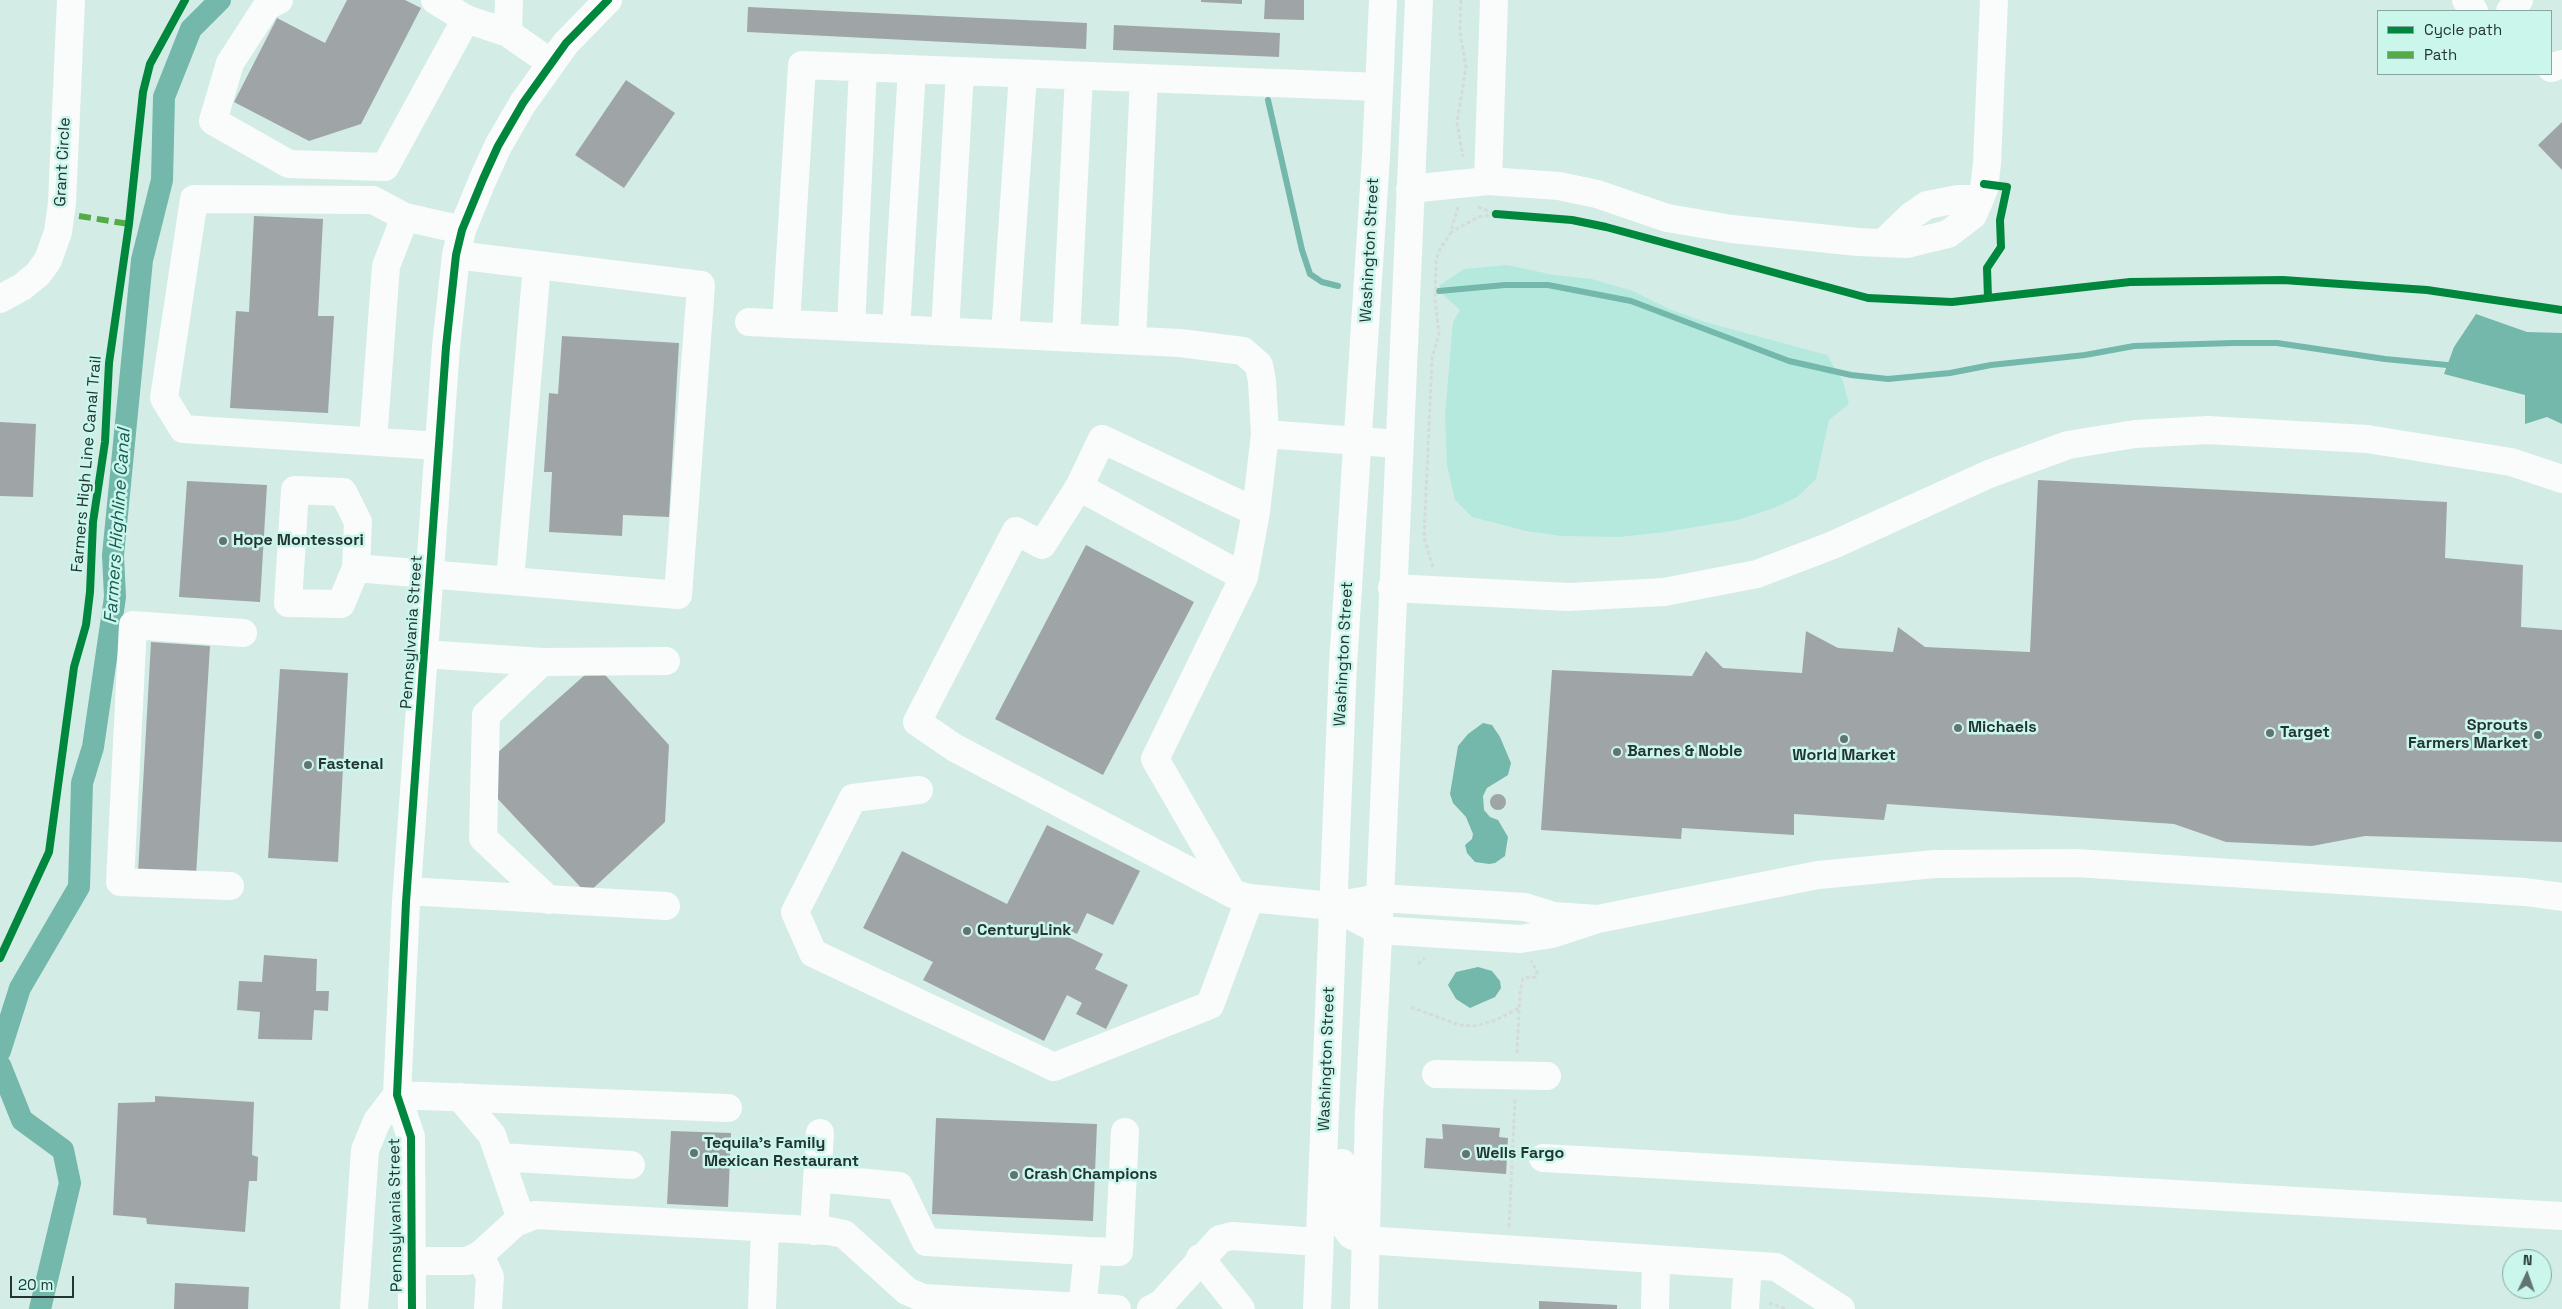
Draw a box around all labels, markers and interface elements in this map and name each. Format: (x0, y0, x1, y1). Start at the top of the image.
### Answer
legend (2377, 10, 2552, 75)
text: Cycle path (2424, 20, 2502, 39)
text: Path (2424, 45, 2457, 64)
street label: Grant Circle (51, 117, 75, 207)
street label: Washington Street (1357, 177, 1383, 323)
street label: Farmers High Line Canal Trail (68, 355, 106, 573)
water label: Farmers Highline Canal (100, 428, 136, 624)
place label: Hope Montessori (233, 531, 364, 551)
marker: Hope Montessori (217, 535, 229, 547)
street label: Pennsylvania Street (397, 554, 427, 710)
street label: Washington Street (1331, 581, 1357, 727)
place label: Sprouts Farmers Market (2408, 716, 2528, 754)
place label: Michaels (1968, 718, 2037, 738)
marker: Michaels (1952, 722, 1964, 734)
place label: Target (2280, 723, 2330, 743)
marker: Target (2264, 727, 2276, 739)
marker: Sprouts Farmers Market (2532, 729, 2544, 741)
marker: World Market (1838, 733, 1850, 745)
place label: Barnes & Noble (1627, 742, 1742, 762)
marker: Barnes & Noble (1611, 746, 1623, 758)
place label: World Market (1792, 746, 1896, 766)
place label: Fastenal (318, 755, 383, 775)
marker: Fastenal (302, 759, 314, 771)
place label: CenturyLink (977, 921, 1071, 941)
marker: CenturyLink (961, 925, 973, 937)
street label: Washington Street (1315, 986, 1339, 1132)
place label: Tequila's Family Mexican Restaurant (704, 1134, 859, 1172)
street label: Pennsylvania Street (385, 1138, 407, 1292)
place label: Wells Fargo (1476, 1144, 1564, 1164)
marker: Tequila's Family Mexican Restaurant (688, 1147, 700, 1159)
marker: Wells Fargo (1460, 1148, 1472, 1160)
place label: Crash Champions (1024, 1165, 1158, 1185)
marker: Crash Champions (1008, 1169, 1020, 1181)
north arrow (2502, 1249, 2552, 1299)
text: N (2523, 1251, 2533, 1269)
scale bar (12, 1266, 76, 1298)
text: 20 m (18, 1275, 53, 1294)

